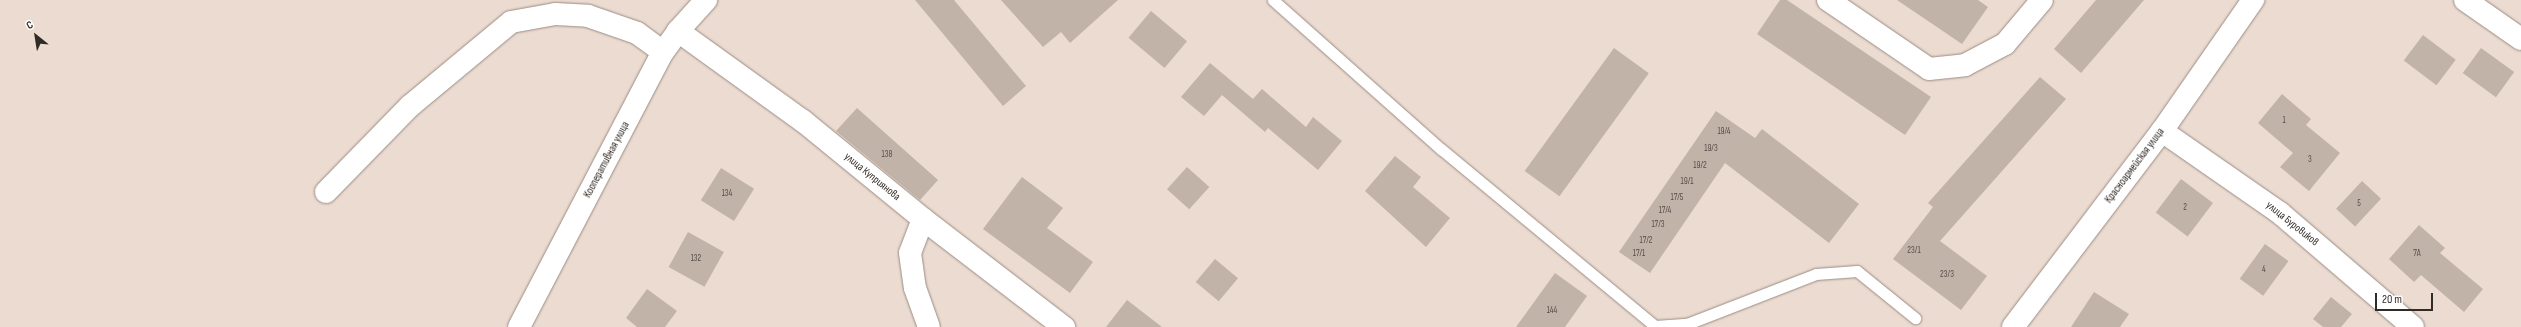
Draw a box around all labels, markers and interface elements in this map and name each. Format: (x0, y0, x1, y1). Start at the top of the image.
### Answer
north arrow (16, 16, 56, 56)
text: С (24, 18, 35, 32)
house number: 1 (2282, 116, 2286, 126)
street label: Кооперативная улица (581, 120, 633, 200)
street label: Красноармейская улица (2102, 126, 2168, 206)
house number: 19/4 (1717, 127, 1731, 137)
house number: 19/3 (1704, 144, 1718, 154)
street label: улица Куприянова (841, 150, 903, 204)
house number: 138 (882, 150, 892, 160)
house number: 3 (2308, 155, 2312, 165)
house number: 19/2 (1693, 161, 1707, 171)
house number: 19/1 (1681, 177, 1693, 187)
house number: 134 (722, 189, 732, 199)
house number: 17/5 (1671, 193, 1683, 203)
street label: улица Буровиков (2263, 199, 2321, 249)
house number: 5 (2357, 199, 2361, 209)
house number: 2 (2183, 203, 2187, 213)
house number: 17/4 (1659, 206, 1671, 216)
house number: 17/3 (1651, 220, 1665, 230)
house number: 17/2 (1640, 236, 1652, 246)
house number: 23/1 (1907, 246, 1921, 256)
house number: 17/1 (1633, 249, 1645, 259)
house number: 7А (2413, 249, 2421, 259)
house number: 132 (691, 254, 701, 264)
house number: 4 (2262, 265, 2266, 275)
house number: 23/3 (1940, 270, 1954, 280)
scale bar (2377, 285, 2435, 311)
text: 20 m (2382, 292, 2402, 307)
house number: 144 (1547, 306, 1557, 316)

